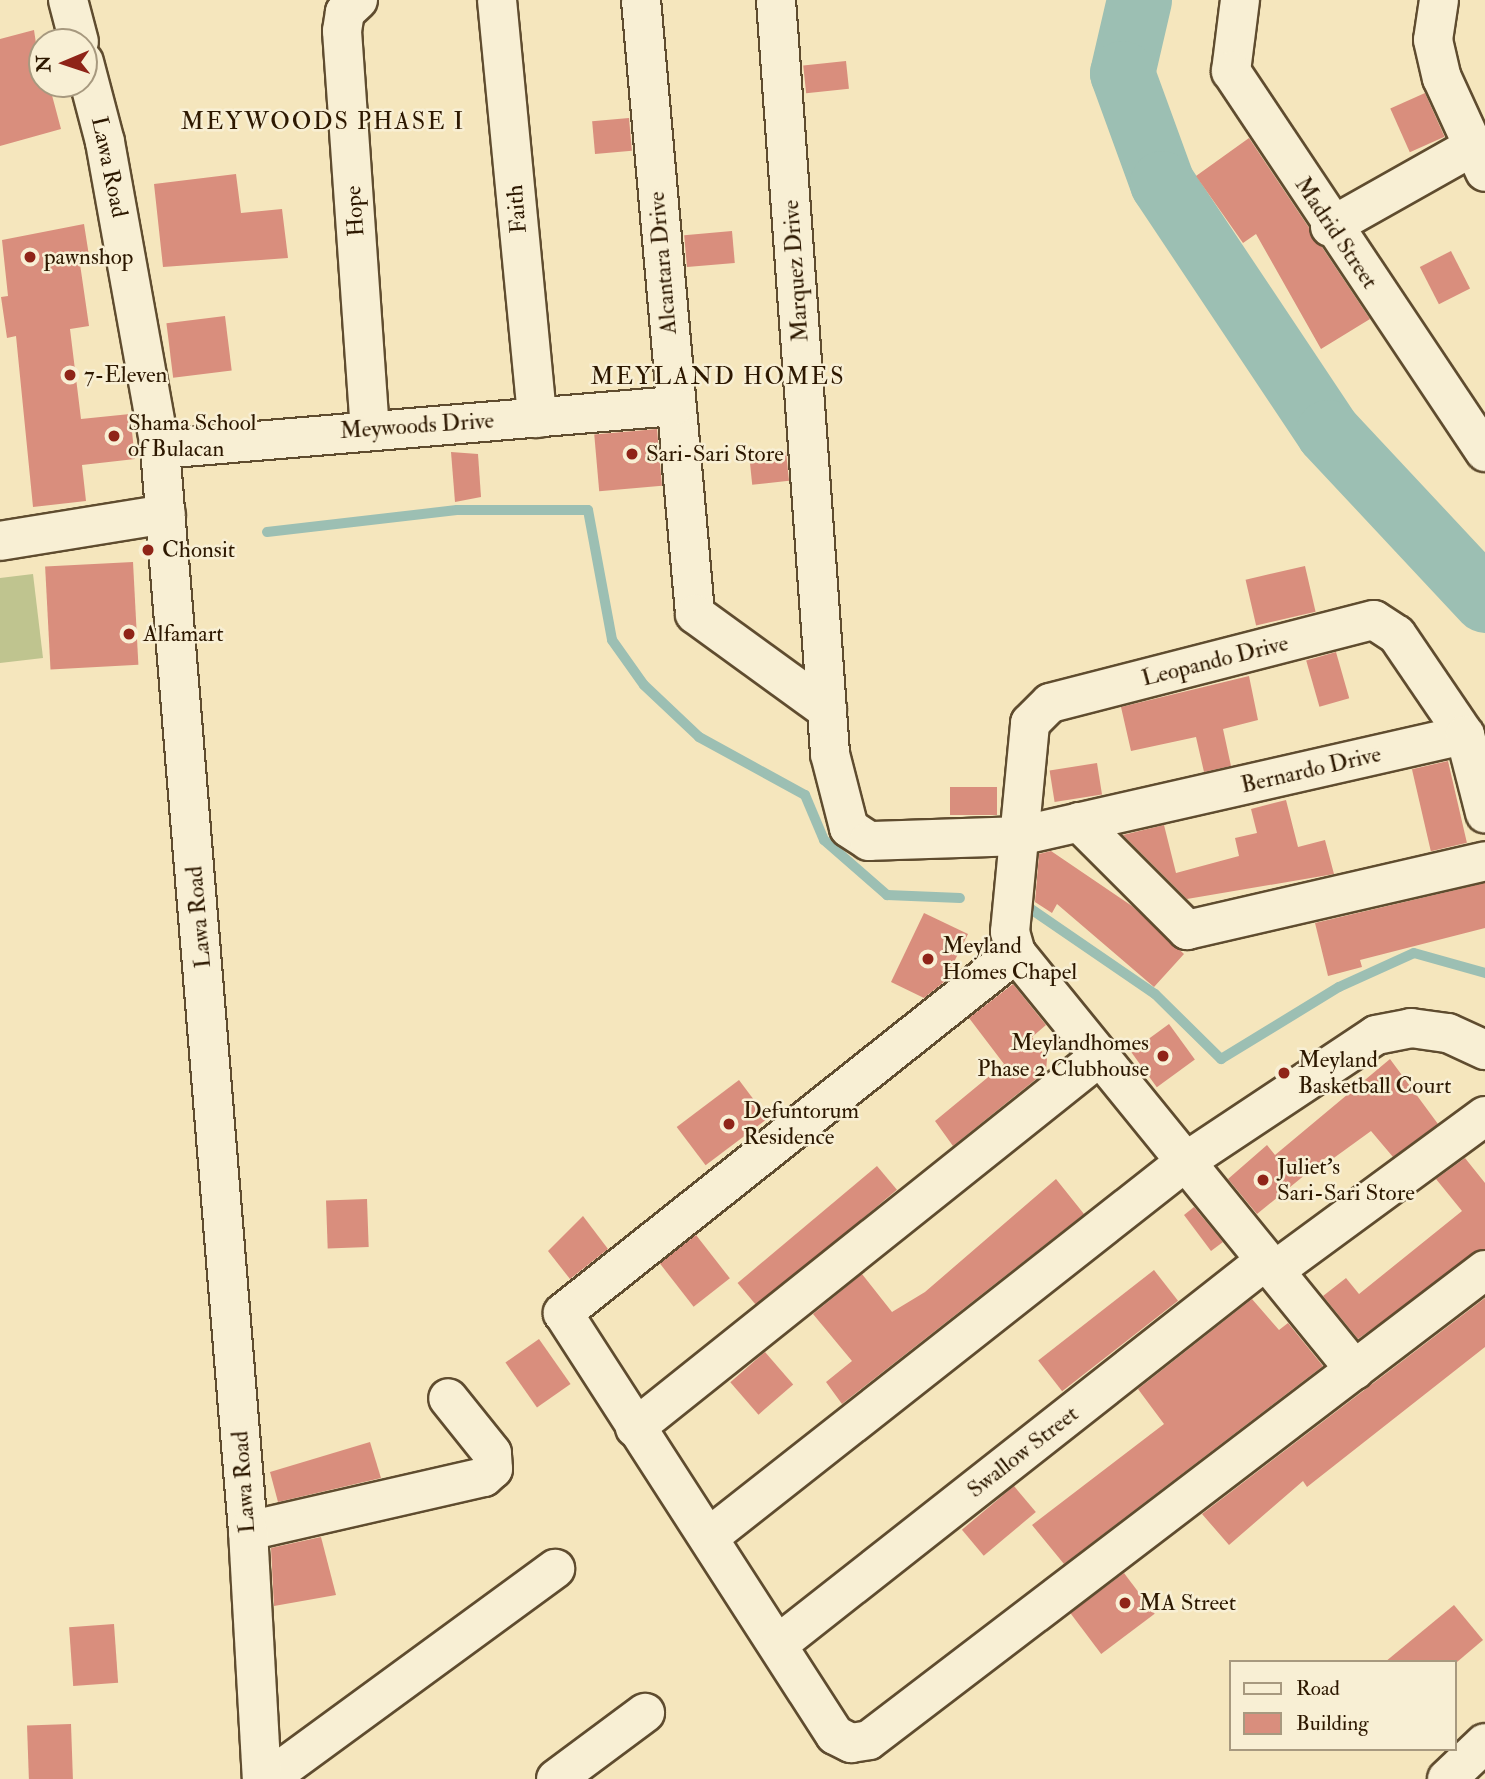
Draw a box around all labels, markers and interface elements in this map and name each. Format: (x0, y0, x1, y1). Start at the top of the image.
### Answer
north arrow (28, 28, 98, 98)
text: N (32, 55, 56, 73)
district label: MEYWOODS PHASE I (183, 108, 463, 136)
street label: Lawa Road (85, 114, 133, 220)
street label: Madrid Street (1288, 172, 1384, 294)
street label: Faith (501, 184, 533, 234)
street label: Hope (339, 185, 371, 237)
street label: Alcantara Drive (643, 190, 683, 336)
street label: Marquez Drive (777, 199, 815, 343)
place label: pawnshop (44, 243, 133, 271)
marker: pawnshop (22, 249, 38, 265)
place label: 7-Eleven (84, 361, 167, 389)
district label: MEYLAND HOMES (592, 363, 844, 391)
marker: 7-Eleven (62, 367, 78, 383)
street label: Meywoods Drive (339, 407, 495, 445)
place label: Shama School of Bulacan (128, 409, 257, 463)
marker: Shama School of Bulacan (106, 428, 122, 444)
place label: Sari-Sari Store (646, 440, 784, 468)
marker: Sari-Sari Store (624, 446, 640, 462)
place label: Chonsit (162, 536, 235, 564)
marker: Chonsit (140, 542, 156, 558)
place label: Alfamart (143, 620, 224, 648)
marker: Alfamart (121, 626, 137, 642)
street label: Leopando Drive (1139, 629, 1291, 693)
street label: Bernardo Drive (1238, 740, 1384, 800)
street label: Lawa Road (181, 865, 217, 969)
place label: Meyland Homes Chapel (942, 932, 1077, 986)
marker: Meyland Homes Chapel (920, 951, 936, 967)
place label: Meylandhomes Phase 2 Clubhouse (977, 1029, 1149, 1083)
place label: Meyland Basketball Court (1298, 1046, 1451, 1100)
marker: Meylandhomes Phase 2 Clubhouse (1155, 1048, 1171, 1064)
marker: Meyland Basketball Court (1276, 1065, 1292, 1081)
place label: Defuntorum Residence (743, 1097, 859, 1151)
marker: Defuntorum Residence (721, 1116, 737, 1132)
place label: Juliet's Sari-Sari Store (1277, 1153, 1415, 1207)
marker: Juliet's Sari-Sari Store (1255, 1172, 1271, 1188)
street label: Swallow Street (962, 1400, 1084, 1504)
street label: Lawa Road (227, 1430, 261, 1534)
place label: MA Street (1139, 1589, 1236, 1617)
marker: MA Street (1117, 1595, 1133, 1611)
legend (1230, 1660, 1457, 1751)
text: Road (1296, 1675, 1340, 1702)
text: Building (1296, 1710, 1369, 1737)

